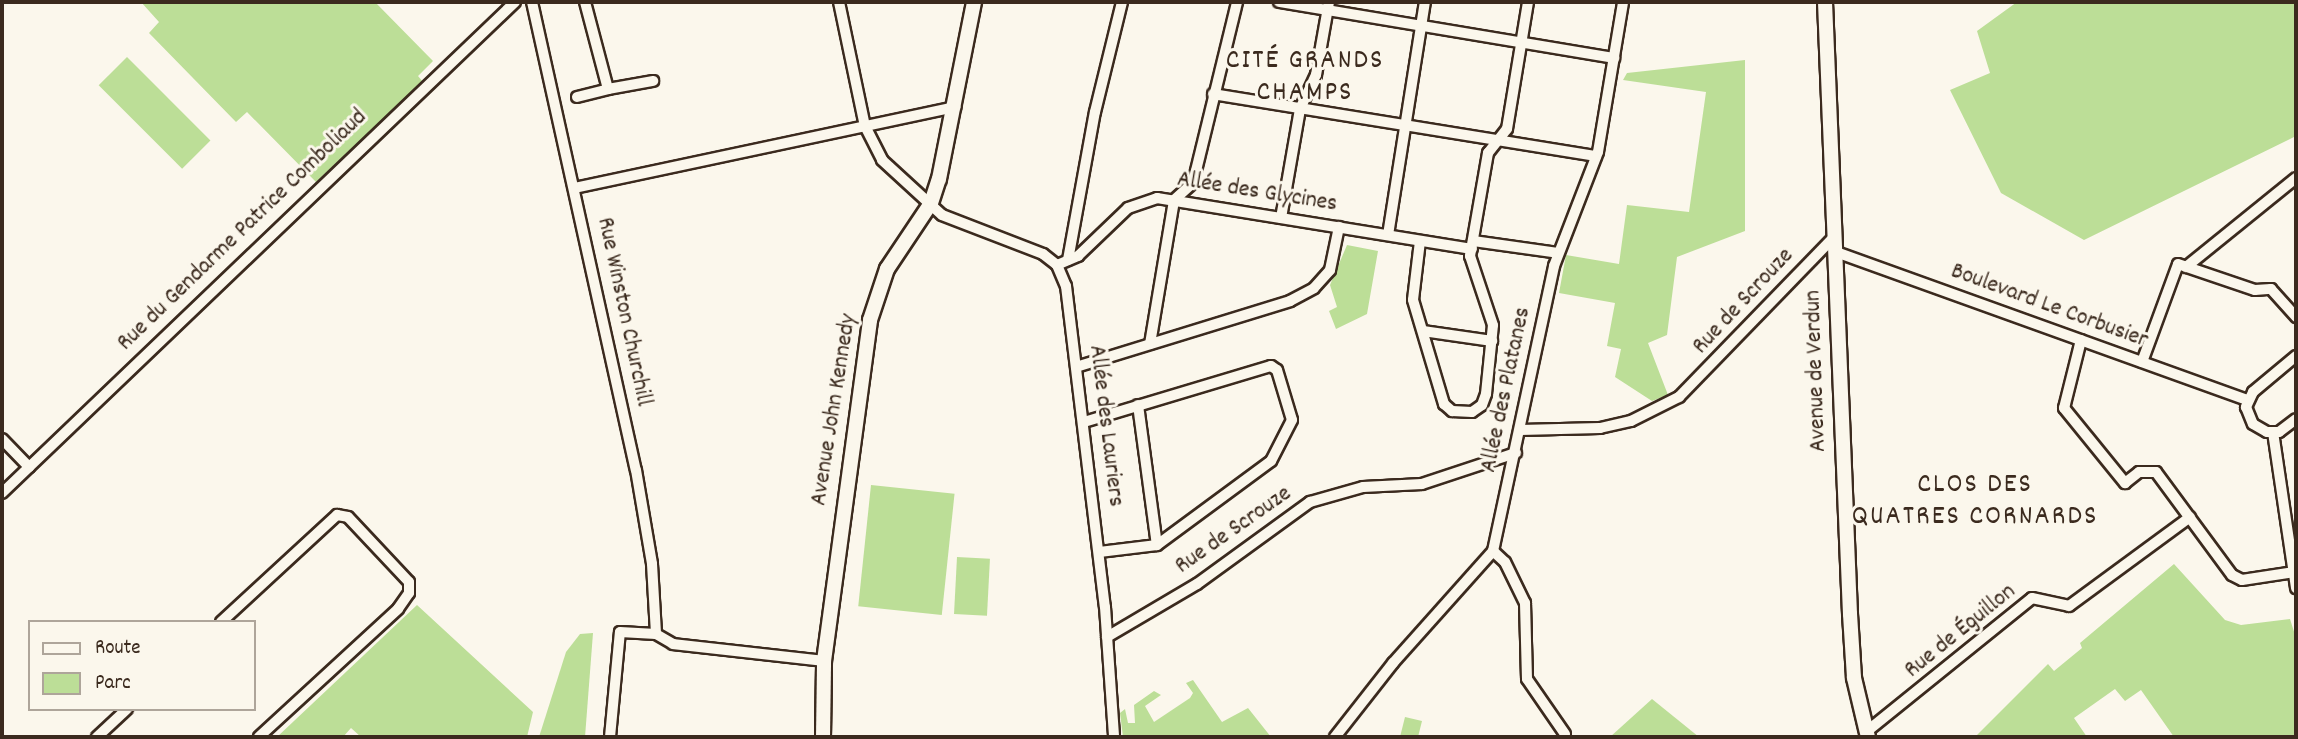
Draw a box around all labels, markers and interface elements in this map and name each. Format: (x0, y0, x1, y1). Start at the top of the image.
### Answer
district label: CITÉ GRANDS CHAMPS (1227, 45, 1383, 111)
street label: Rue du Gendarme Patrice Comboliaud (112, 104, 374, 358)
street label: Allée des Glycines (1175, 166, 1339, 220)
street label: Rue Winston Churchill (589, 215, 657, 409)
street label: Rue de Scrouze (1687, 243, 1801, 361)
street label: Boulevard Le Corbusier (1947, 258, 2151, 356)
street label: Avenue de Verdun (1800, 289, 1834, 453)
street label: Allée des Platanes (1475, 305, 1539, 475)
street label: Avenue John Kennedy (806, 312, 864, 508)
street label: Allée des Lauriers (1081, 344, 1129, 508)
district label: CLOS DES QUATRES CORNARDS (1854, 469, 2096, 535)
street label: Rue de Scrouze (1170, 480, 1298, 582)
street label: Rue de Éguillon (1900, 578, 2022, 686)
legend (28, 620, 256, 711)
text: Route (95, 634, 141, 664)
text: Parc (95, 669, 131, 699)

